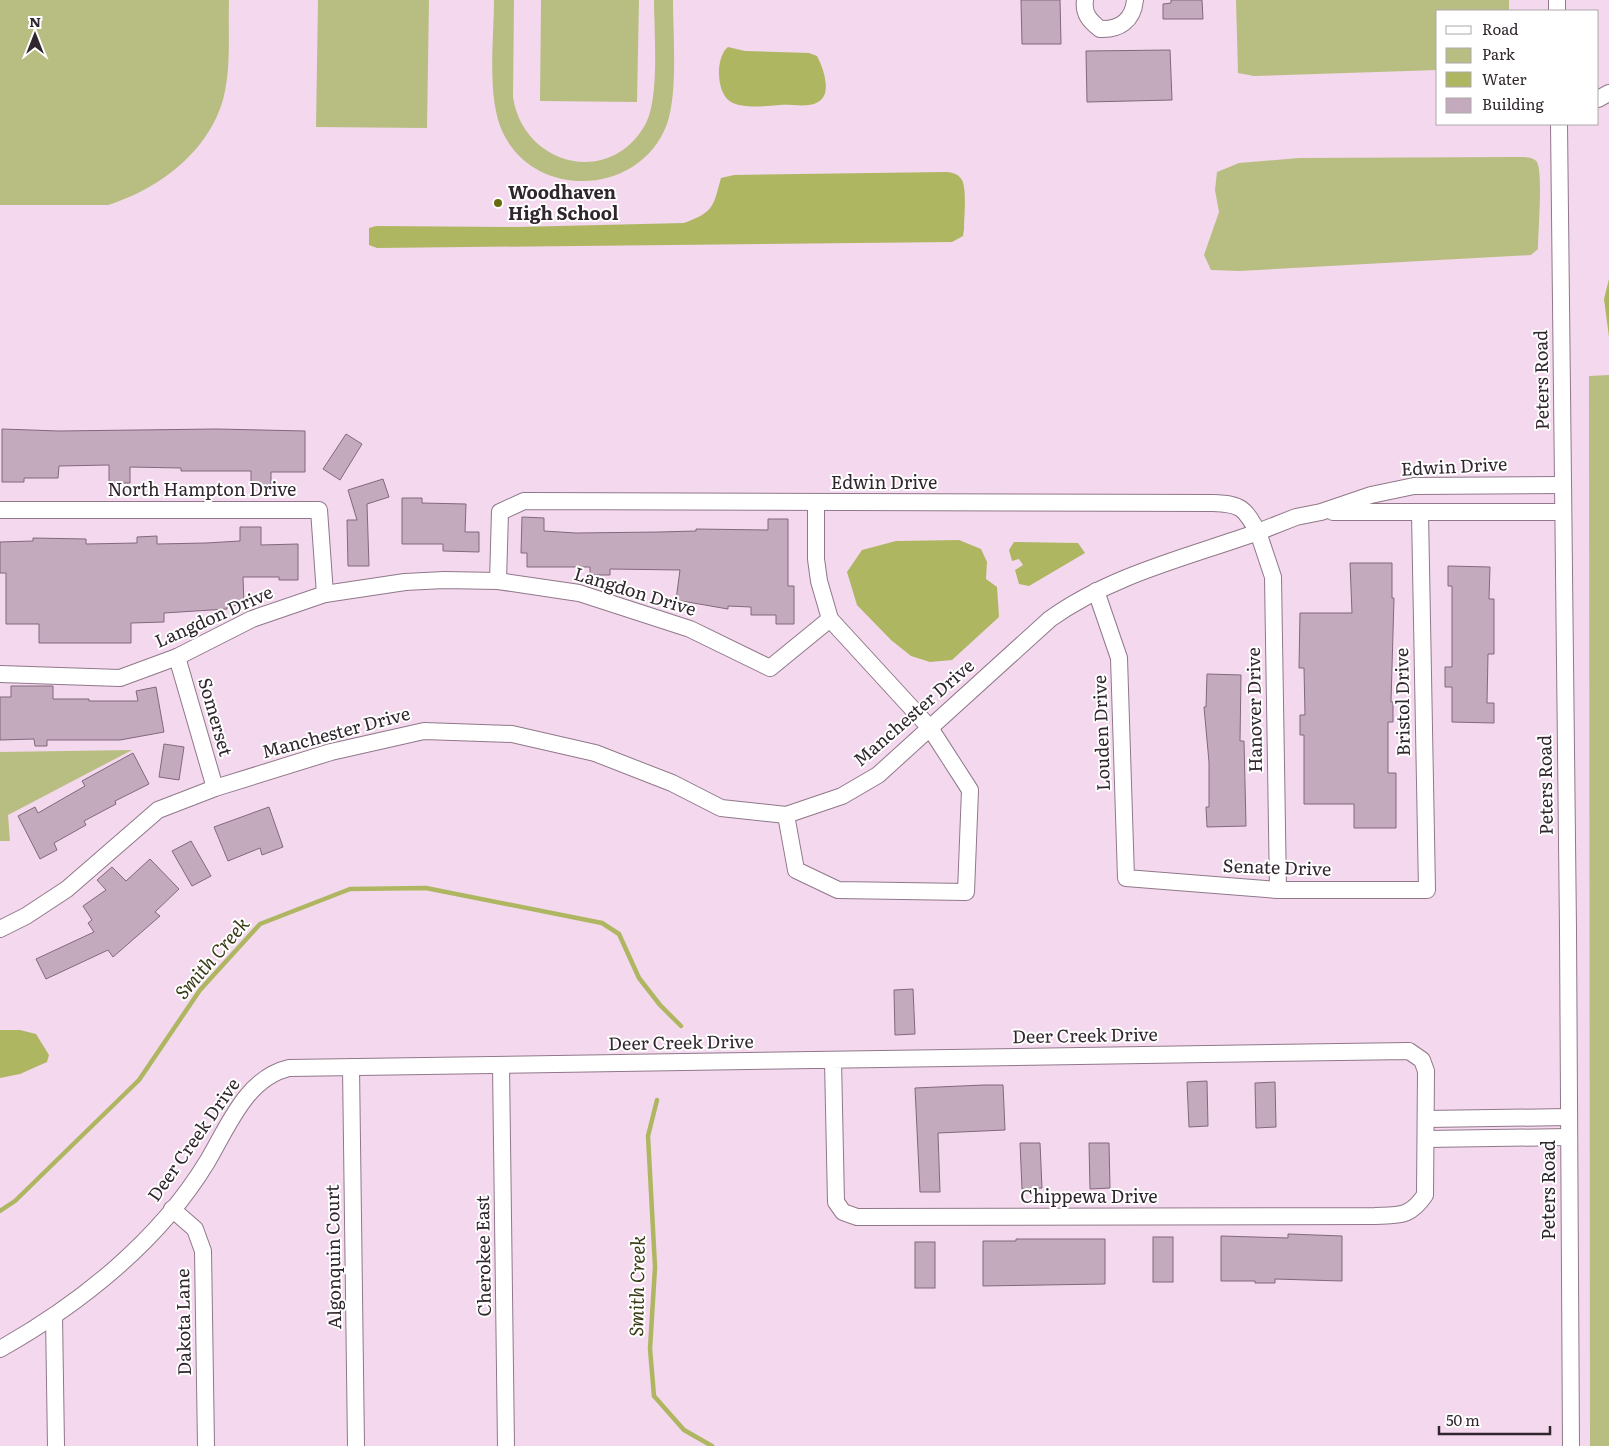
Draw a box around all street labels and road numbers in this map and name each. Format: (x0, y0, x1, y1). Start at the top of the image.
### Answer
street label: Peters Road (1526, 330, 1555, 430)
street label: Edwin Drive (1400, 449, 1508, 482)
street label: Edwin Drive (831, 468, 937, 495)
street label: North Hampton Drive (108, 475, 296, 502)
street label: Langdon Drive (571, 559, 700, 622)
street label: Langdon Drive (150, 578, 277, 654)
street label: Hanover Drive (1239, 647, 1268, 773)
street label: Bristol Drive (1387, 647, 1416, 757)
street label: Manchester Drive (847, 652, 979, 772)
street label: Somerset (192, 674, 241, 760)
street label: Louden Drive (1085, 675, 1116, 792)
street label: Manchester Drive (258, 699, 413, 764)
street label: Peters Road (1530, 735, 1559, 835)
street label: Senate Drive (1222, 851, 1332, 882)
street label: Deer Creek Drive (1012, 1020, 1158, 1049)
street label: Deer Creek Drive (608, 1027, 754, 1056)
street label: Deer Creek Drive (140, 1072, 246, 1207)
street label: Peters Road (1534, 1140, 1561, 1240)
street label: Chippewa Drive (1020, 1182, 1158, 1209)
street label: Algonquin Court (318, 1184, 347, 1330)
street label: Cherokee East (468, 1194, 497, 1317)
street label: Dakota Lane (168, 1268, 197, 1376)

